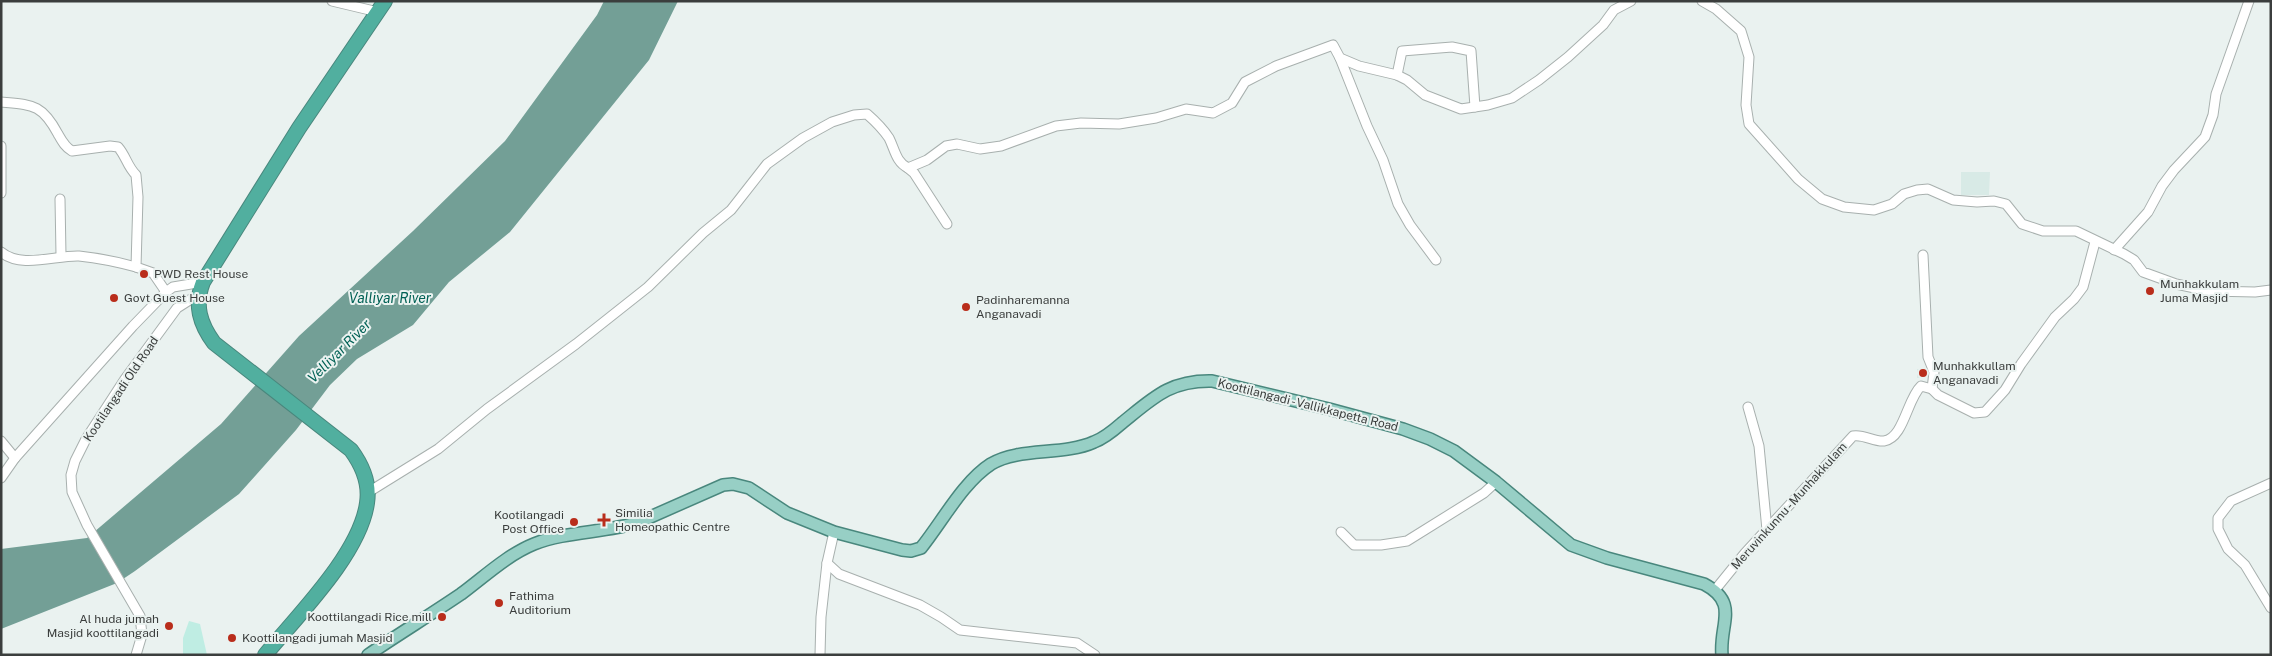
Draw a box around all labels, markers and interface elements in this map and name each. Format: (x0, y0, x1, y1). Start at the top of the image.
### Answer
place label: PWD Rest House (154, 267, 248, 281)
marker: PWD Rest House (138, 268, 150, 280)
place label: Munhakkulam Juma Masjid (2160, 277, 2239, 305)
marker: Munhakkulam Juma Masjid (2144, 285, 2156, 297)
water label: Valliyar River (349, 290, 432, 306)
place label: Govt Guest House (124, 291, 225, 305)
marker: Govt Guest House (108, 292, 120, 304)
place label: Padinharemanna Anganavadi (976, 293, 1070, 321)
marker: Padinharemanna Anganavadi (960, 301, 972, 313)
water label: Velliyar River (304, 316, 374, 386)
street label: Kootilangadi Old Road (81, 334, 161, 444)
place label: Munhakkullam Anganavadi (1933, 359, 2016, 387)
marker: Munhakkullam Anganavadi (1917, 367, 1929, 379)
street label: Koottilangadi - Vallikkapetta Road (1216, 376, 1400, 434)
street label: Meruvinkunnu - Munhakkulam (1728, 440, 1850, 572)
place label: Similia Homeopathic Centre (615, 506, 730, 534)
place label: Kootilangadi Post Office (494, 508, 564, 536)
marker: Similia Homeopathic Centre (597, 513, 611, 527)
marker: Kootilangadi Post Office (568, 516, 580, 528)
place label: Fathima Auditorium (509, 589, 571, 617)
marker: Fathima Auditorium (493, 597, 505, 609)
place label: Koottilangadi Rice mill (307, 610, 432, 624)
marker: Koottilangadi Rice mill (436, 611, 448, 623)
place label: Al huda jumah Masjid koottilangadi (47, 612, 159, 640)
marker: Al huda jumah Masjid koottilangadi (163, 620, 175, 632)
place label: Koottilangadi jumah Masjid (242, 631, 393, 645)
marker: Koottilangadi jumah Masjid (226, 632, 238, 644)

